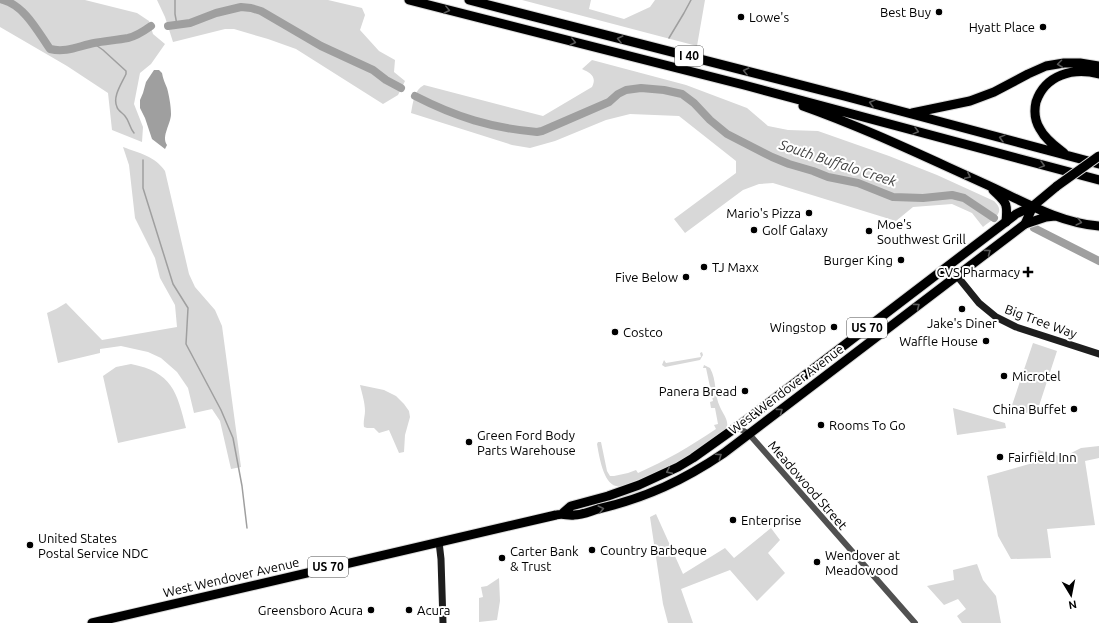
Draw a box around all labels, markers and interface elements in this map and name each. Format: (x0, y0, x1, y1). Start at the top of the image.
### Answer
one-way arrow (444, 5, 450, 13)
place label: Best Buy (880, 5, 931, 19)
marker: Best Buy (934, 7, 944, 17)
place label: Lowe's (749, 10, 789, 24)
marker: Lowe's (736, 12, 746, 22)
place label: Hyatt Place (969, 20, 1035, 34)
marker: Hyatt Place (1038, 22, 1048, 32)
one-way arrow (617, 35, 623, 43)
one-way arrow (569, 37, 576, 46)
road number: I 40 (675, 46, 703, 66)
one-way arrow (1057, 59, 1063, 68)
one-way arrow (743, 67, 749, 75)
one-way arrow (868, 100, 875, 108)
one-way arrow (913, 127, 920, 135)
one-way arrow (998, 134, 1005, 143)
water label: South Buffalo Creek (776, 136, 899, 190)
one-way arrow (1038, 160, 1045, 169)
one-way arrow (964, 171, 972, 179)
place label: Mario's Pizza (726, 206, 801, 220)
marker: Mario's Pizza (804, 208, 814, 218)
place label: Moe's Southwest Grill (877, 217, 966, 246)
one-way arrow (1075, 217, 1082, 226)
place label: Golf Galaxy (762, 223, 828, 237)
marker: Golf Galaxy (749, 225, 759, 235)
marker: Moe's Southwest Grill (864, 226, 874, 236)
one-way arrow (984, 250, 991, 257)
place label: Burger King (824, 253, 893, 267)
marker: Burger King (896, 255, 906, 265)
place label: TJ Maxx (712, 260, 759, 274)
marker: TJ Maxx (699, 262, 709, 272)
place label: CVS Pharmacy (937, 265, 1020, 279)
marker: CVS Pharmacy (1023, 267, 1033, 277)
place label: Five Below (615, 270, 678, 284)
marker: Five Below (681, 272, 691, 282)
street label: Big Tree Way (1003, 301, 1079, 341)
one-way arrow (913, 304, 920, 311)
marker: Jake's Diner (957, 304, 967, 314)
place label: Jake's Diner (927, 316, 997, 330)
road number: US 70 (847, 318, 887, 338)
place label: Wingstop (770, 320, 826, 334)
marker: Wingstop (829, 322, 839, 332)
place label: Costco (623, 325, 663, 339)
marker: Costco (610, 327, 620, 337)
place label: Waffle House (899, 334, 978, 348)
marker: Waffle House (981, 336, 991, 346)
street label: West Wendover Avenue (726, 341, 846, 437)
place label: Microtel (1012, 369, 1061, 383)
marker: Microtel (999, 371, 1009, 381)
place label: Panera Bread (659, 384, 737, 398)
marker: Panera Bread (740, 386, 750, 396)
place label: China Buffet (993, 402, 1066, 416)
marker: China Buffet (1069, 404, 1079, 414)
one-way arrow (776, 408, 783, 415)
place label: Rooms To Go (829, 418, 906, 432)
marker: Rooms To Go (816, 420, 826, 430)
place label: Green Ford Body Parts Warehouse (477, 428, 576, 457)
marker: Green Ford Body Parts Warehouse (464, 437, 474, 447)
street label: Meadowood Street (766, 438, 850, 532)
place label: Fairfield Inn (1008, 450, 1077, 464)
marker: Fairfield Inn (995, 452, 1005, 462)
one-way arrow (715, 453, 722, 461)
one-way arrow (666, 466, 673, 474)
one-way arrow (597, 505, 604, 514)
place label: Enterprise (741, 513, 801, 527)
marker: Enterprise (728, 515, 738, 525)
place label: United States Postal Service NDC (38, 531, 148, 560)
marker: United States Postal Service NDC (25, 540, 35, 550)
place label: Country Barbeque (600, 543, 707, 557)
place label: Carter Bank & Trust (510, 544, 579, 573)
marker: Country Barbeque (587, 545, 597, 555)
place label: Wendover at Meadowood (825, 548, 900, 577)
marker: Carter Bank & Trust (497, 553, 507, 563)
street label: West Wendover Avenue (161, 554, 301, 600)
road number: US 70 (308, 557, 348, 577)
marker: Wendover at Meadowood (812, 557, 822, 567)
north arrow (1051, 575, 1091, 615)
text: N (1068, 598, 1078, 611)
place label: Greensboro Acura (258, 603, 363, 617)
place label: Acura (417, 603, 451, 617)
marker: Greensboro Acura (366, 605, 376, 615)
marker: Acura (404, 605, 414, 615)

